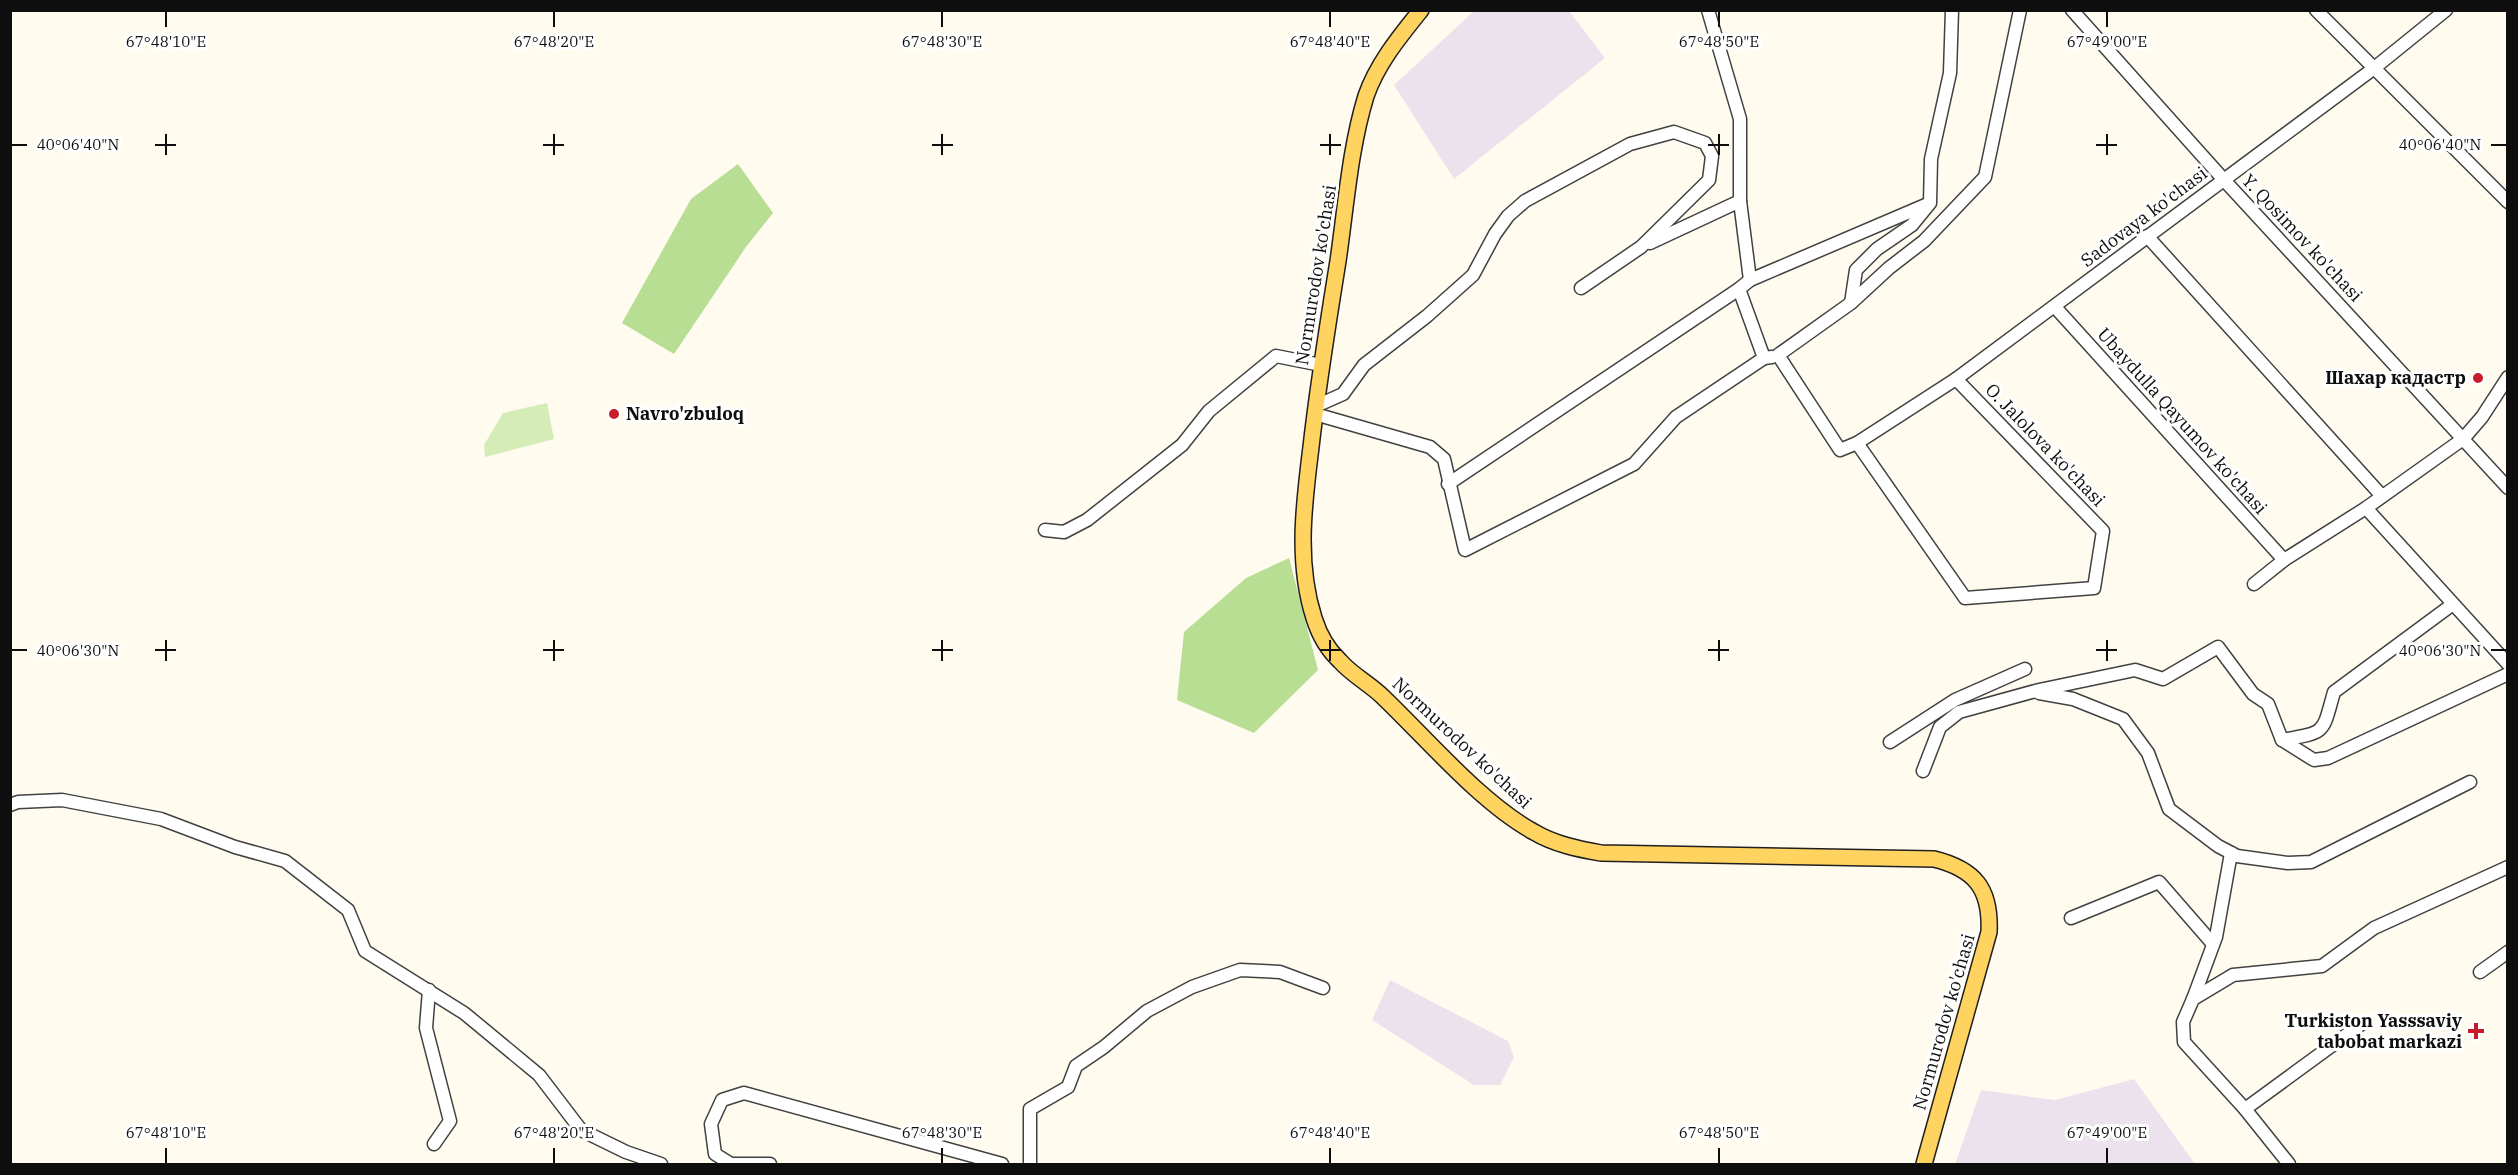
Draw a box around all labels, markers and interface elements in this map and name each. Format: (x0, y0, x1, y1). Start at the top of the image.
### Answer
text: 67°48'10"E (126, 32, 206, 51)
text: 67°48'20"E (514, 32, 594, 51)
text: 67°48'30"E (902, 32, 982, 51)
text: 67°48'40"E (1290, 32, 1370, 51)
text: 67°48'50"E (1679, 32, 1759, 51)
text: 67°49'00"E (2067, 32, 2147, 51)
text: 40°06'40"N (37, 135, 119, 154)
text: 40°06'40"N (2399, 135, 2481, 154)
street label: Sadovaya ko'chasi (2076, 161, 2212, 272)
street label: Y. Qosimov ko'chasi (2237, 169, 2368, 307)
street label: Normurodov ko'chasi (1290, 183, 1341, 367)
street label: Ubaydulla Qayumov ko'chasi (2092, 323, 2273, 519)
place label: Шахар кадастр (2325, 366, 2466, 389)
marker: Шахар кадастр (2471, 371, 2485, 385)
street label: O. Jalolova ko'chasi (1981, 378, 2110, 511)
place label: Navro'zbuloq (626, 402, 744, 425)
marker: Navro'zbuloq (607, 407, 621, 421)
text: 40°06'30"N (37, 641, 119, 660)
text: 40°06'30"N (2399, 641, 2481, 660)
street label: Normurodov ko'chasi (1388, 672, 1537, 813)
street label: Normurodov ko'chasi (1907, 931, 1980, 1113)
place label: Turkiston Yasssaviy tabobat markazi (2285, 1009, 2463, 1053)
marker: Turkiston Yasssaviy tabobat markazi (2467, 1022, 2485, 1040)
text: 67°48'10"E (126, 1123, 206, 1142)
text: 67°48'20"E (514, 1123, 594, 1142)
text: 67°48'30"E (902, 1123, 982, 1142)
text: 67°48'40"E (1290, 1123, 1370, 1142)
text: 67°48'50"E (1679, 1123, 1759, 1142)
text: 67°49'00"E (2067, 1123, 2147, 1142)

